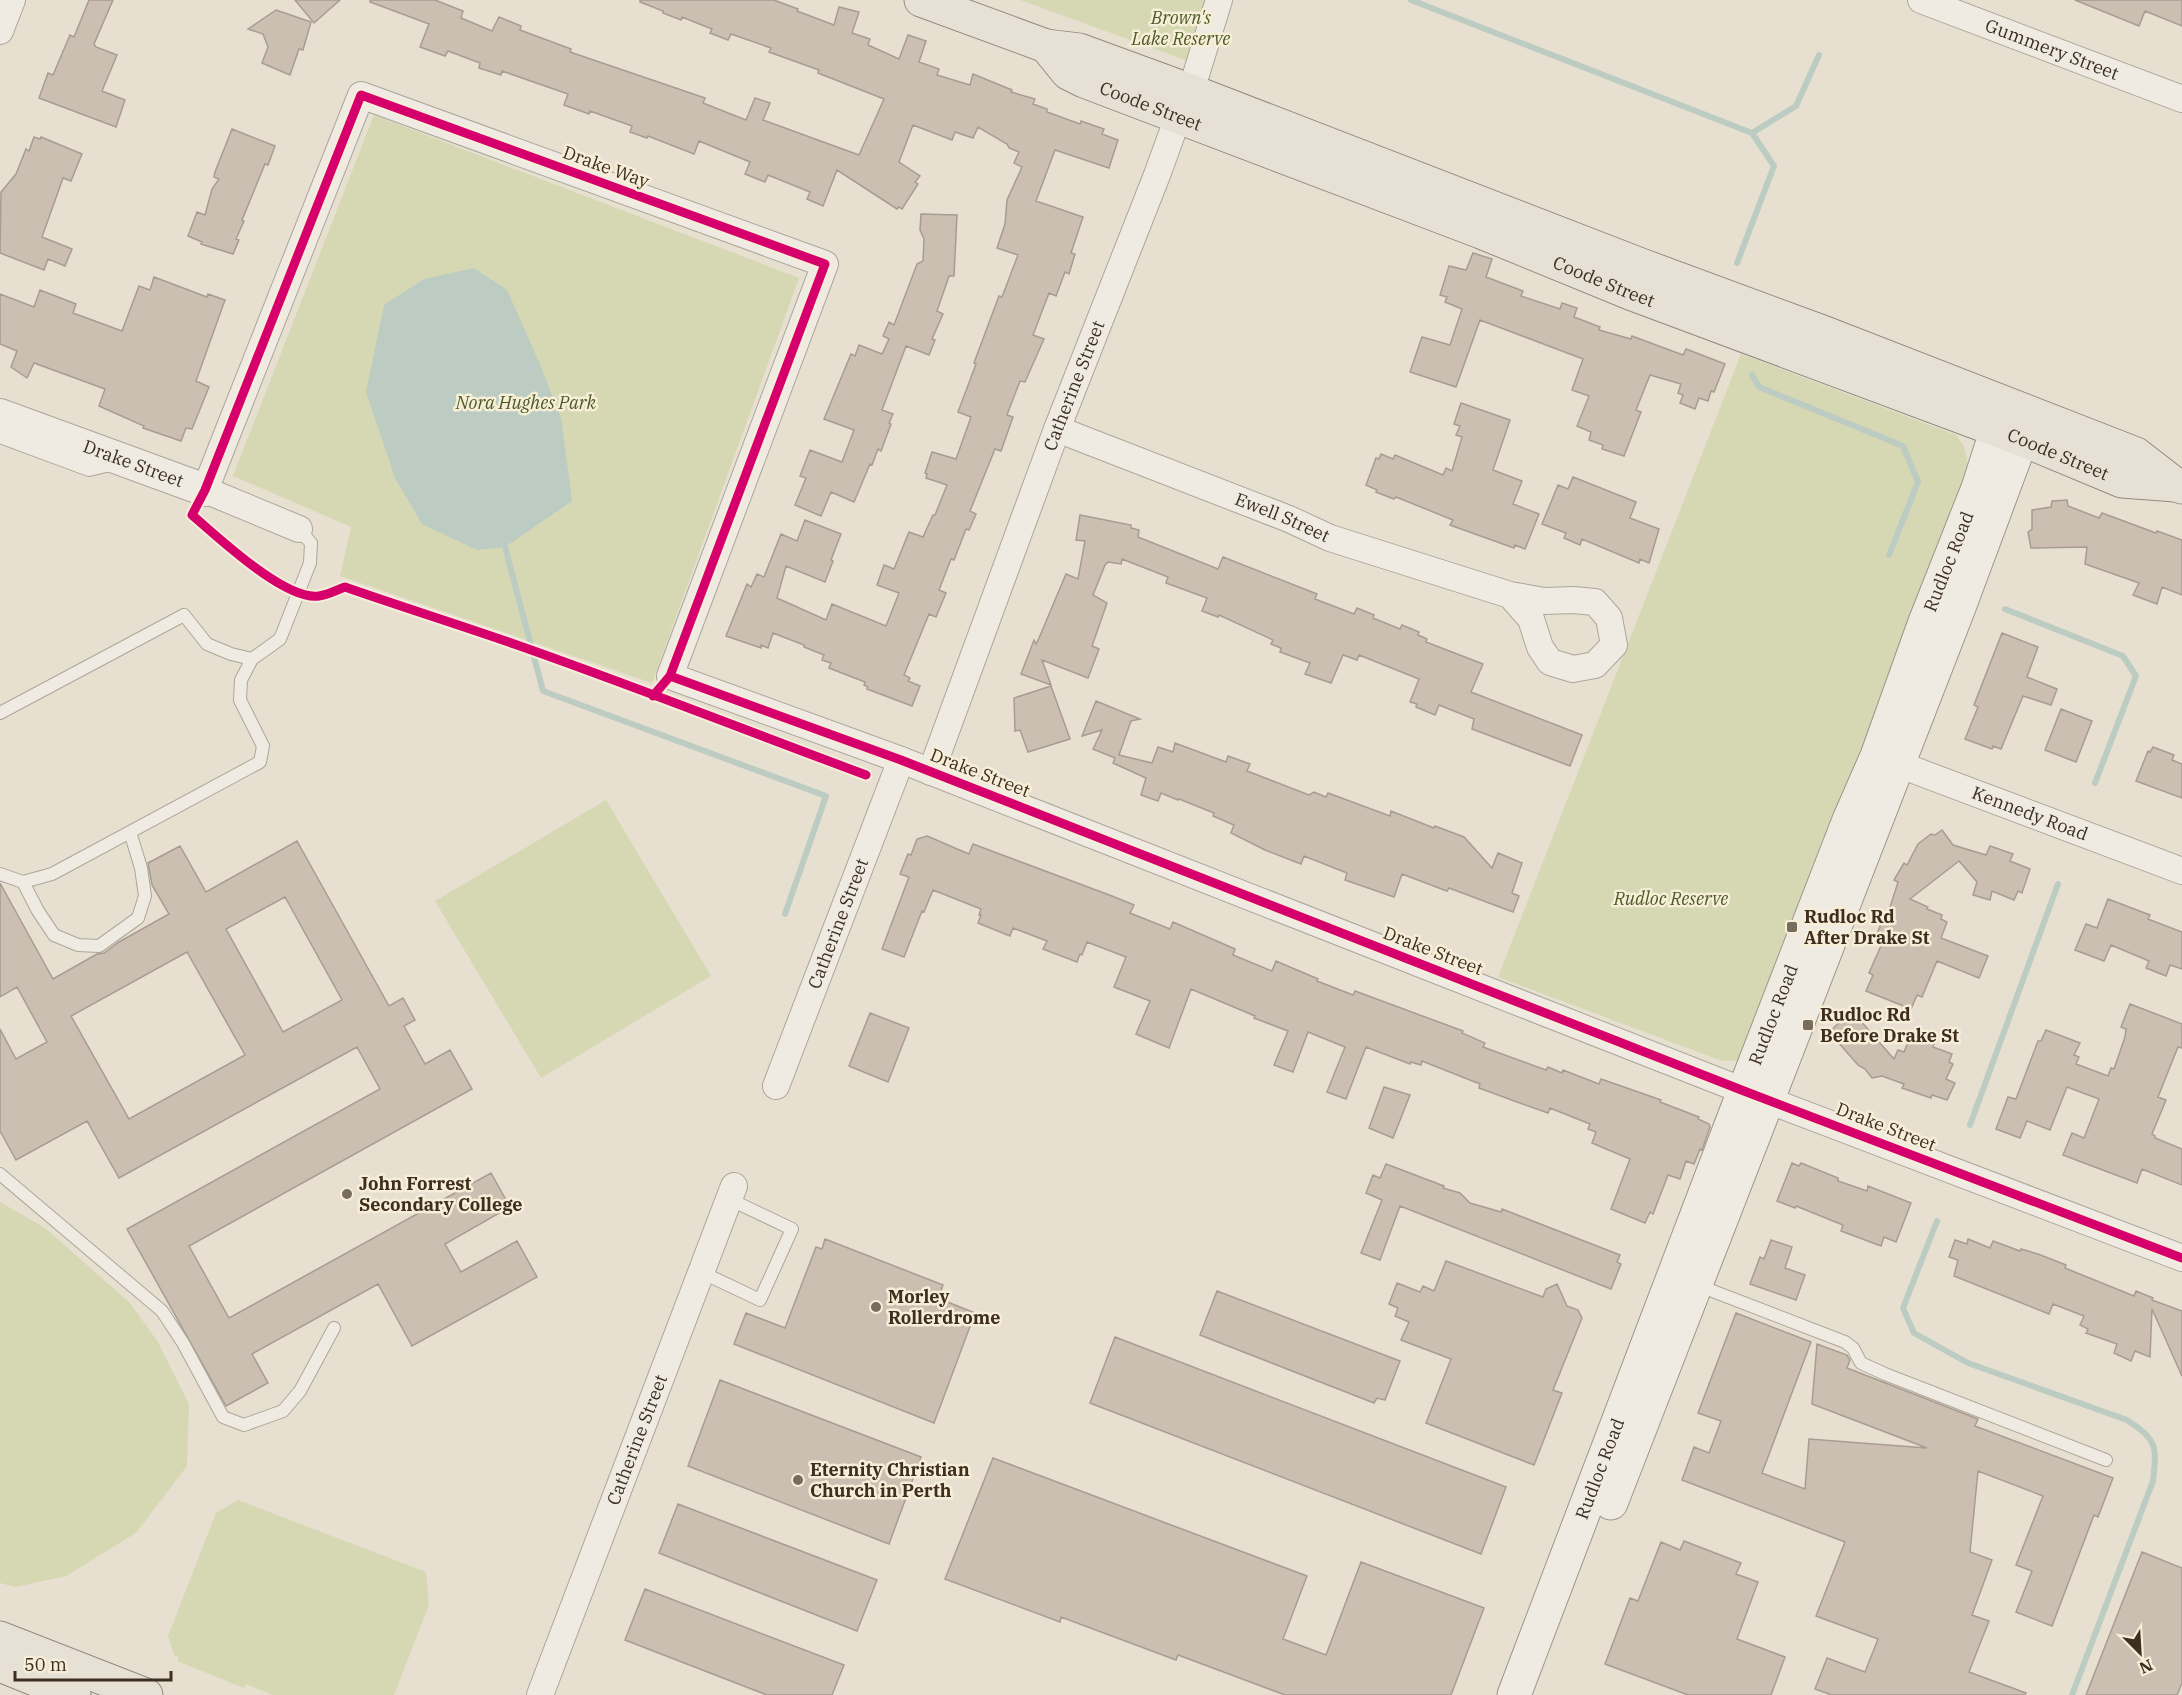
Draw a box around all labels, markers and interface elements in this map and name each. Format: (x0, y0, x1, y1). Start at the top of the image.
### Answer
park label: Brown's Lake Reserve (1131, 6, 1230, 50)
street label: Gummery Street (1982, 13, 2122, 85)
street label: Coode Street (1096, 76, 1205, 136)
street label: Drake Way (560, 140, 653, 193)
street label: Coode Street (1550, 251, 1658, 312)
street label: Catherine Street (1038, 317, 1110, 454)
park label: Nora Hughes Park (455, 391, 597, 414)
street label: Coode Street (2004, 423, 2112, 485)
street label: Drake Street (80, 434, 187, 492)
street label: Ewell Street (1232, 487, 1333, 547)
street label: Rudloc Road (1918, 508, 1979, 615)
street label: Drake Street (927, 743, 1033, 802)
street label: Kennedy Road (1969, 781, 2091, 846)
street label: Catherine Street (802, 855, 873, 992)
park label: Rudloc Reserve (1613, 887, 1728, 910)
place label: Rudloc Rd After Drake St (1804, 905, 1930, 949)
marker: Rudloc Rd After Drake St (1785, 920, 1799, 934)
street label: Drake Street (1380, 921, 1486, 980)
street label: Rudloc Road (1743, 961, 1803, 1068)
place label: Rudloc Rd Before Drake St (1820, 1003, 1959, 1047)
marker: Rudloc Rd Before Drake St (1801, 1018, 1815, 1032)
street label: Drake Street (1833, 1097, 1939, 1156)
place label: John Forrest Secondary College (359, 1172, 522, 1216)
marker: John Forrest Secondary College (340, 1187, 354, 1201)
place label: Morley Rollerdrome (888, 1285, 1000, 1329)
marker: Morley Rollerdrome (869, 1300, 883, 1314)
street label: Catherine Street (601, 1371, 672, 1508)
street label: Rudloc Road (1570, 1415, 1629, 1522)
place label: Eternity Christian Church in Perth (810, 1458, 970, 1502)
marker: Eternity Christian Church in Perth (791, 1473, 805, 1487)
north arrow (2110, 1623, 2170, 1683)
scale bar (15, 1644, 171, 1682)
text: 50 m (24, 1653, 67, 1676)
text: N (2136, 1655, 2156, 1678)

